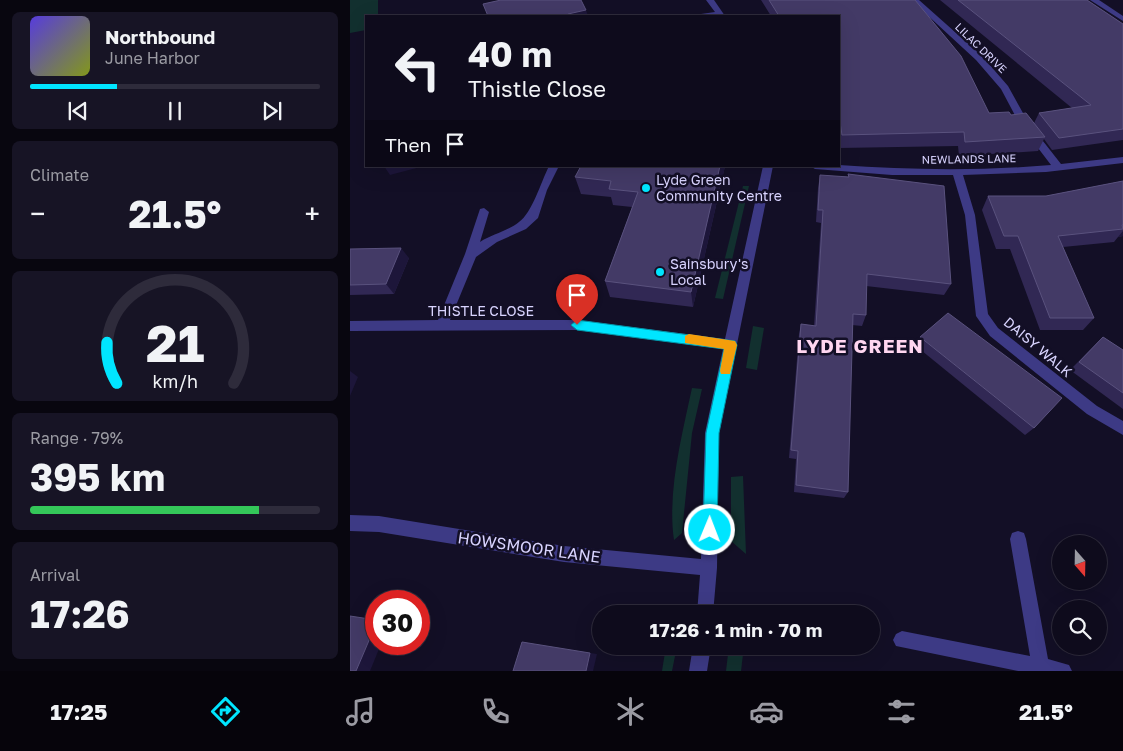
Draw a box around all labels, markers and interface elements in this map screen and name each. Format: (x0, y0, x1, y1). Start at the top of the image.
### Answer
street label: LILAC DRIVE (953, 20, 1010, 76)
text: Northbound (105, 25, 215, 48)
text: 40 m (468, 33, 552, 75)
icon: left (385, 35, 450, 100)
text: June Harbor (105, 48, 200, 68)
text: Thistle Close (468, 75, 606, 102)
icon: previous (64, 97, 92, 125)
icon: pause (161, 97, 189, 125)
icon: next (258, 97, 286, 125)
icon: arrive (441, 130, 469, 158)
text: Then (385, 133, 431, 156)
street label: NEWLANDS LANE (922, 151, 1017, 166)
text: Climate (30, 165, 89, 185)
place label: Lyde Green Community Centre (656, 171, 782, 204)
marker: Lyde Green Community Centre (640, 182, 652, 194)
text: 21.5° (129, 191, 221, 236)
text: − (30, 197, 45, 230)
text: + (305, 197, 320, 230)
place label: Sainsbury's Local (670, 255, 749, 288)
marker: Sainsbury's Local (654, 266, 666, 278)
pin (556, 274, 598, 325)
icon: arrive (563, 281, 591, 309)
street label: THISTLE CLOSE (428, 302, 534, 319)
text: 21 (146, 311, 204, 373)
street label: DAISY WALK (1001, 313, 1076, 380)
district label: LYDE GREEN (796, 334, 924, 357)
text: km/h (152, 370, 198, 392)
text: Range · 79% (30, 428, 123, 448)
text: 395 km (30, 454, 165, 499)
position arrow (683, 503, 735, 555)
street label: HOWSMOOR LANE (456, 527, 602, 567)
north arrow (1052, 535, 1108, 590)
map controls (1052, 535, 1107, 655)
text: Arrival (30, 565, 80, 585)
speed limit sign: 30 (365, 590, 430, 655)
text: 17:26 (30, 591, 130, 636)
button: search (1052, 600, 1107, 655)
text: 17:26 · 1 min · 70 m (650, 618, 822, 641)
icon: directions (208, 694, 243, 729)
icon: music (343, 694, 378, 729)
icon: phone (478, 694, 513, 729)
icon: climate (613, 694, 648, 729)
icon: car (749, 694, 784, 729)
icon: filters (884, 694, 919, 729)
text: 17:25 (50, 698, 107, 725)
text: 21.5° (1019, 698, 1073, 725)

